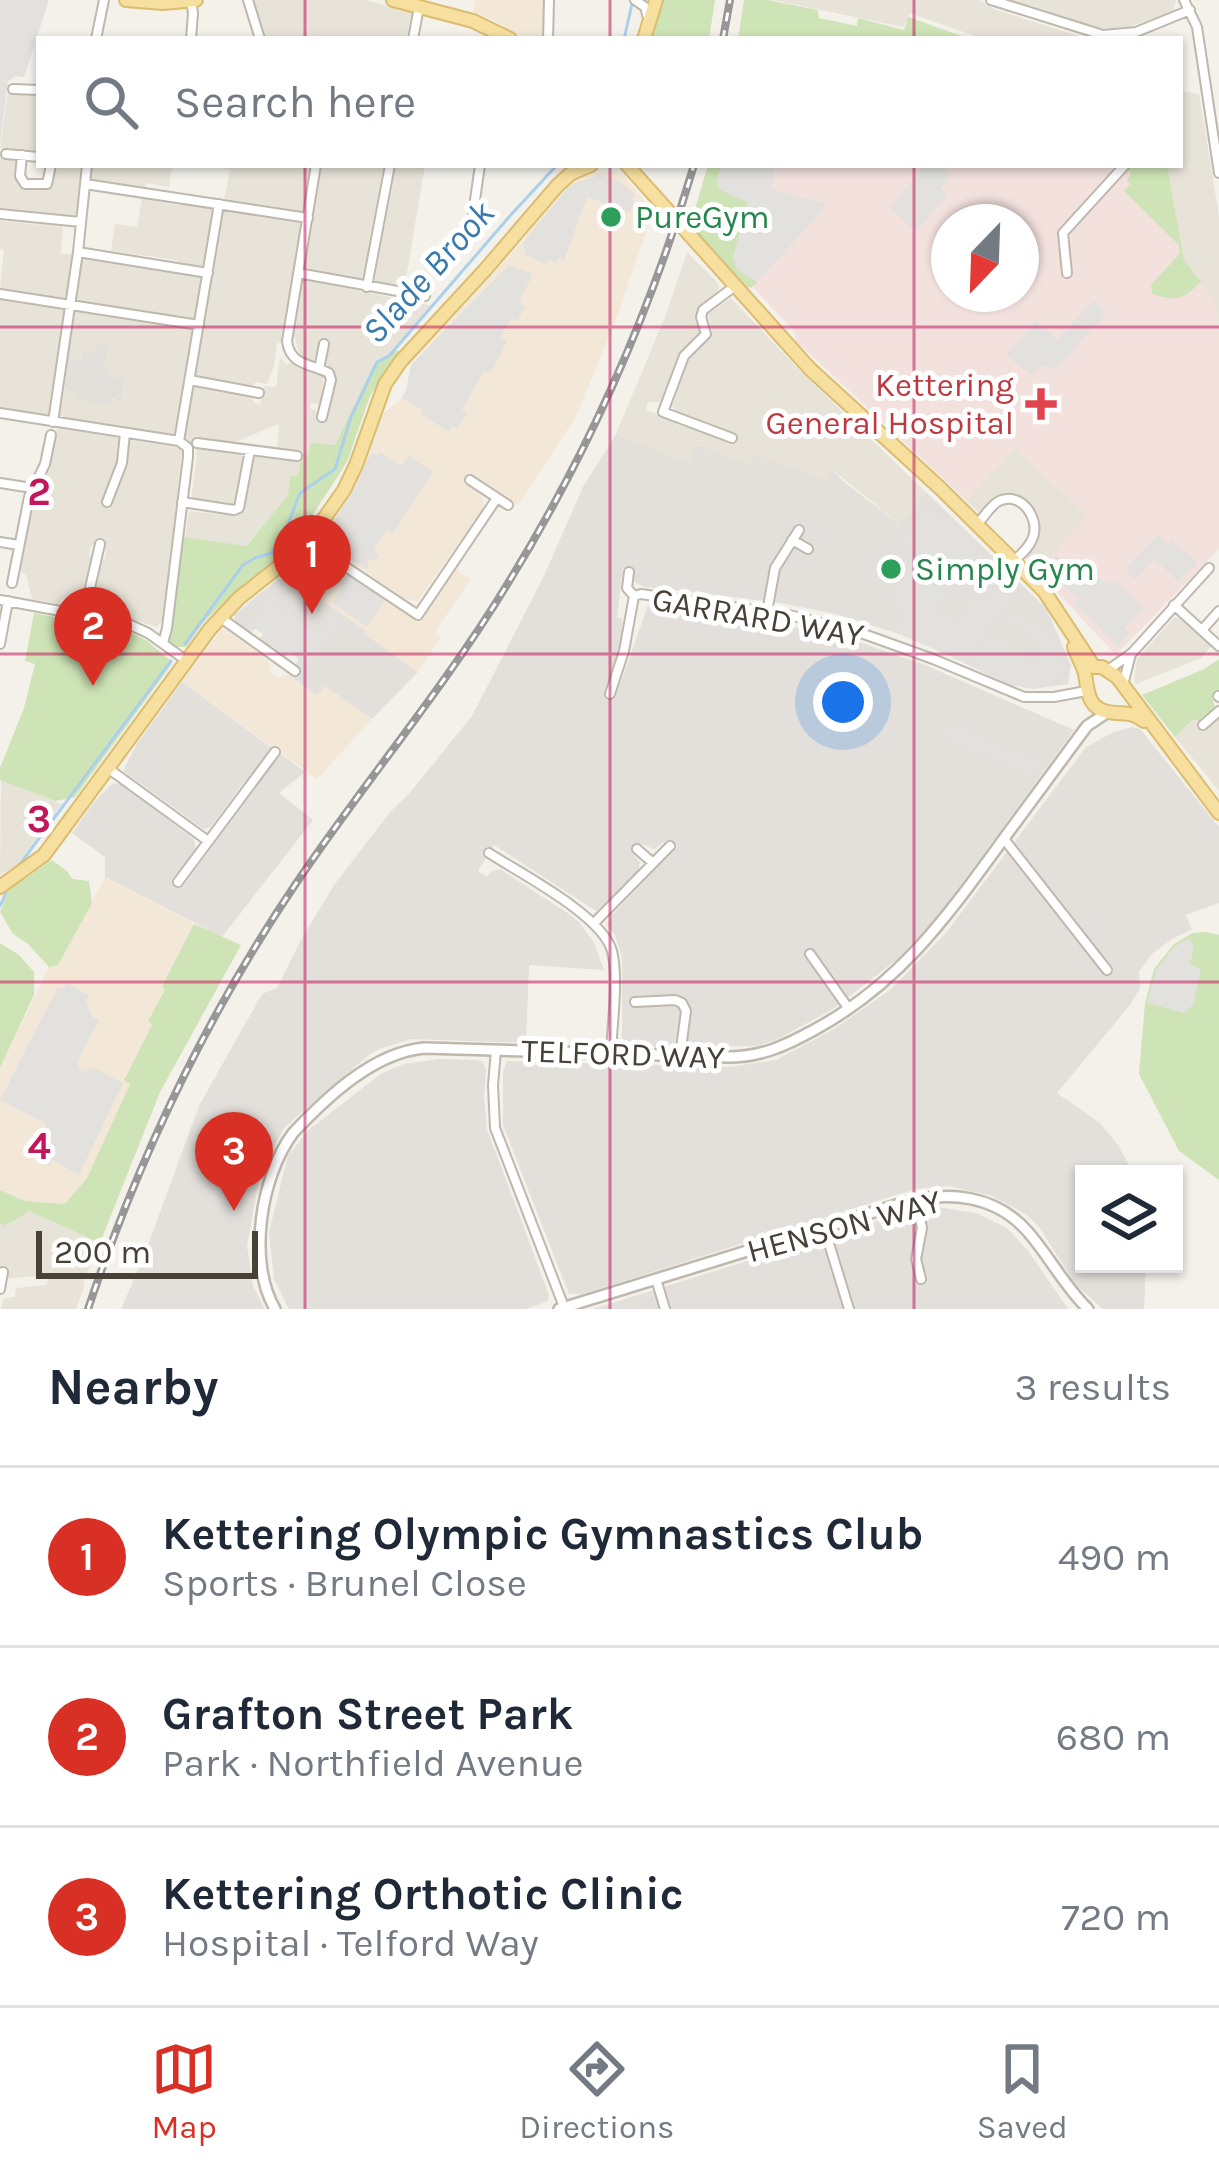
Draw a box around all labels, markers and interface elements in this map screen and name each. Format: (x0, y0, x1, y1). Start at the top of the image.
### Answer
search box (36, 36, 1183, 168)
icon: search (78, 69, 144, 135)
text: Search here (174, 76, 416, 128)
water label: Slade Brook (353, 192, 503, 352)
place label: PureGym (635, 198, 770, 236)
marker: PureGym (598, 204, 624, 230)
north arrow (931, 204, 1039, 312)
place label: Kettering General Hospital (765, 366, 1014, 442)
marker: Kettering General Hospital (1025, 388, 1057, 420)
text: 2 (27, 469, 51, 515)
pin: 1 (273, 515, 351, 614)
place label: Simply Gym (915, 550, 1095, 588)
marker: Simply Gym (878, 556, 904, 582)
street label: GARRARD WAY (649, 580, 867, 654)
pin: 2 (54, 587, 132, 686)
your location (813, 672, 873, 732)
text: 3 (27, 796, 51, 842)
street label: TELFORD WAY (521, 1031, 725, 1077)
pin: 3 (195, 1112, 273, 1211)
text: 4 (27, 1123, 51, 1169)
map controls (1075, 1165, 1183, 1273)
button: layers (1075, 1165, 1183, 1273)
street label: HENSON WAY (743, 1182, 945, 1270)
scale bar (36, 1225, 258, 1278)
text: 200 m (54, 1233, 151, 1271)
text: Nearby (48, 1357, 218, 1417)
text: 3 results (1014, 1364, 1171, 1410)
text: Kettering Olympic Gymnastics Club (162, 1508, 923, 1560)
text: 1 (80, 1534, 94, 1580)
text: 490 m (1058, 1534, 1171, 1580)
text: Sports · Brunel Close (162, 1560, 527, 1606)
text: Grafton Street Park (162, 1688, 573, 1740)
text: 2 (75, 1714, 99, 1760)
text: 680 m (1056, 1714, 1171, 1760)
text: Park · Northfield Avenue (162, 1740, 584, 1786)
text: Kettering Orthotic Clinic (162, 1868, 684, 1920)
text: 3 (75, 1894, 99, 1940)
text: 720 m (1061, 1894, 1171, 1940)
text: Hospital · Telford Way (162, 1920, 539, 1966)
tab: Map (151, 2036, 217, 2146)
tab: Directions (519, 2036, 674, 2146)
tab: Saved (977, 2036, 1068, 2146)

